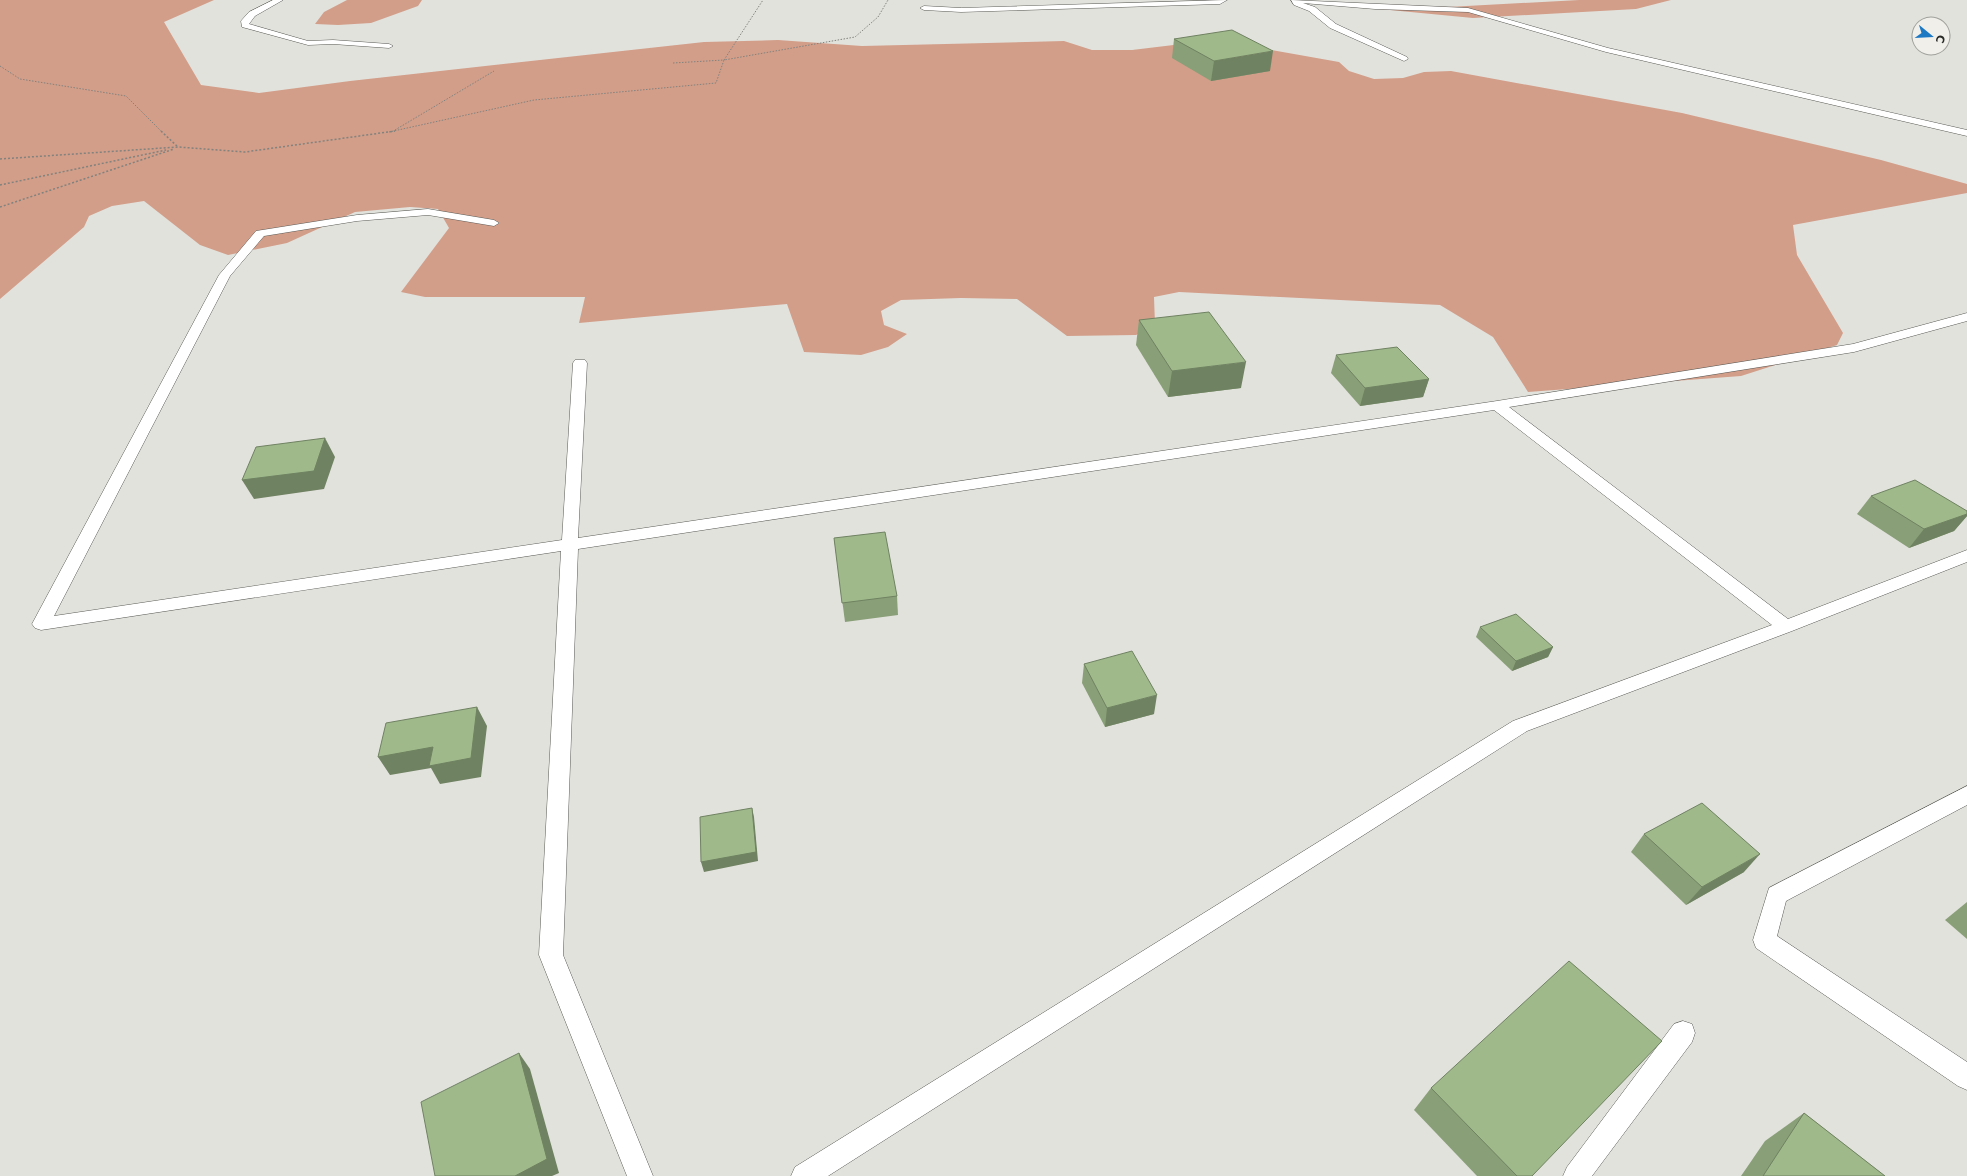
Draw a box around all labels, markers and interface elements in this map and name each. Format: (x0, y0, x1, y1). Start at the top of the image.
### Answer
north arrow (1911, 16, 1951, 56)
text: С (1933, 33, 1947, 45)

